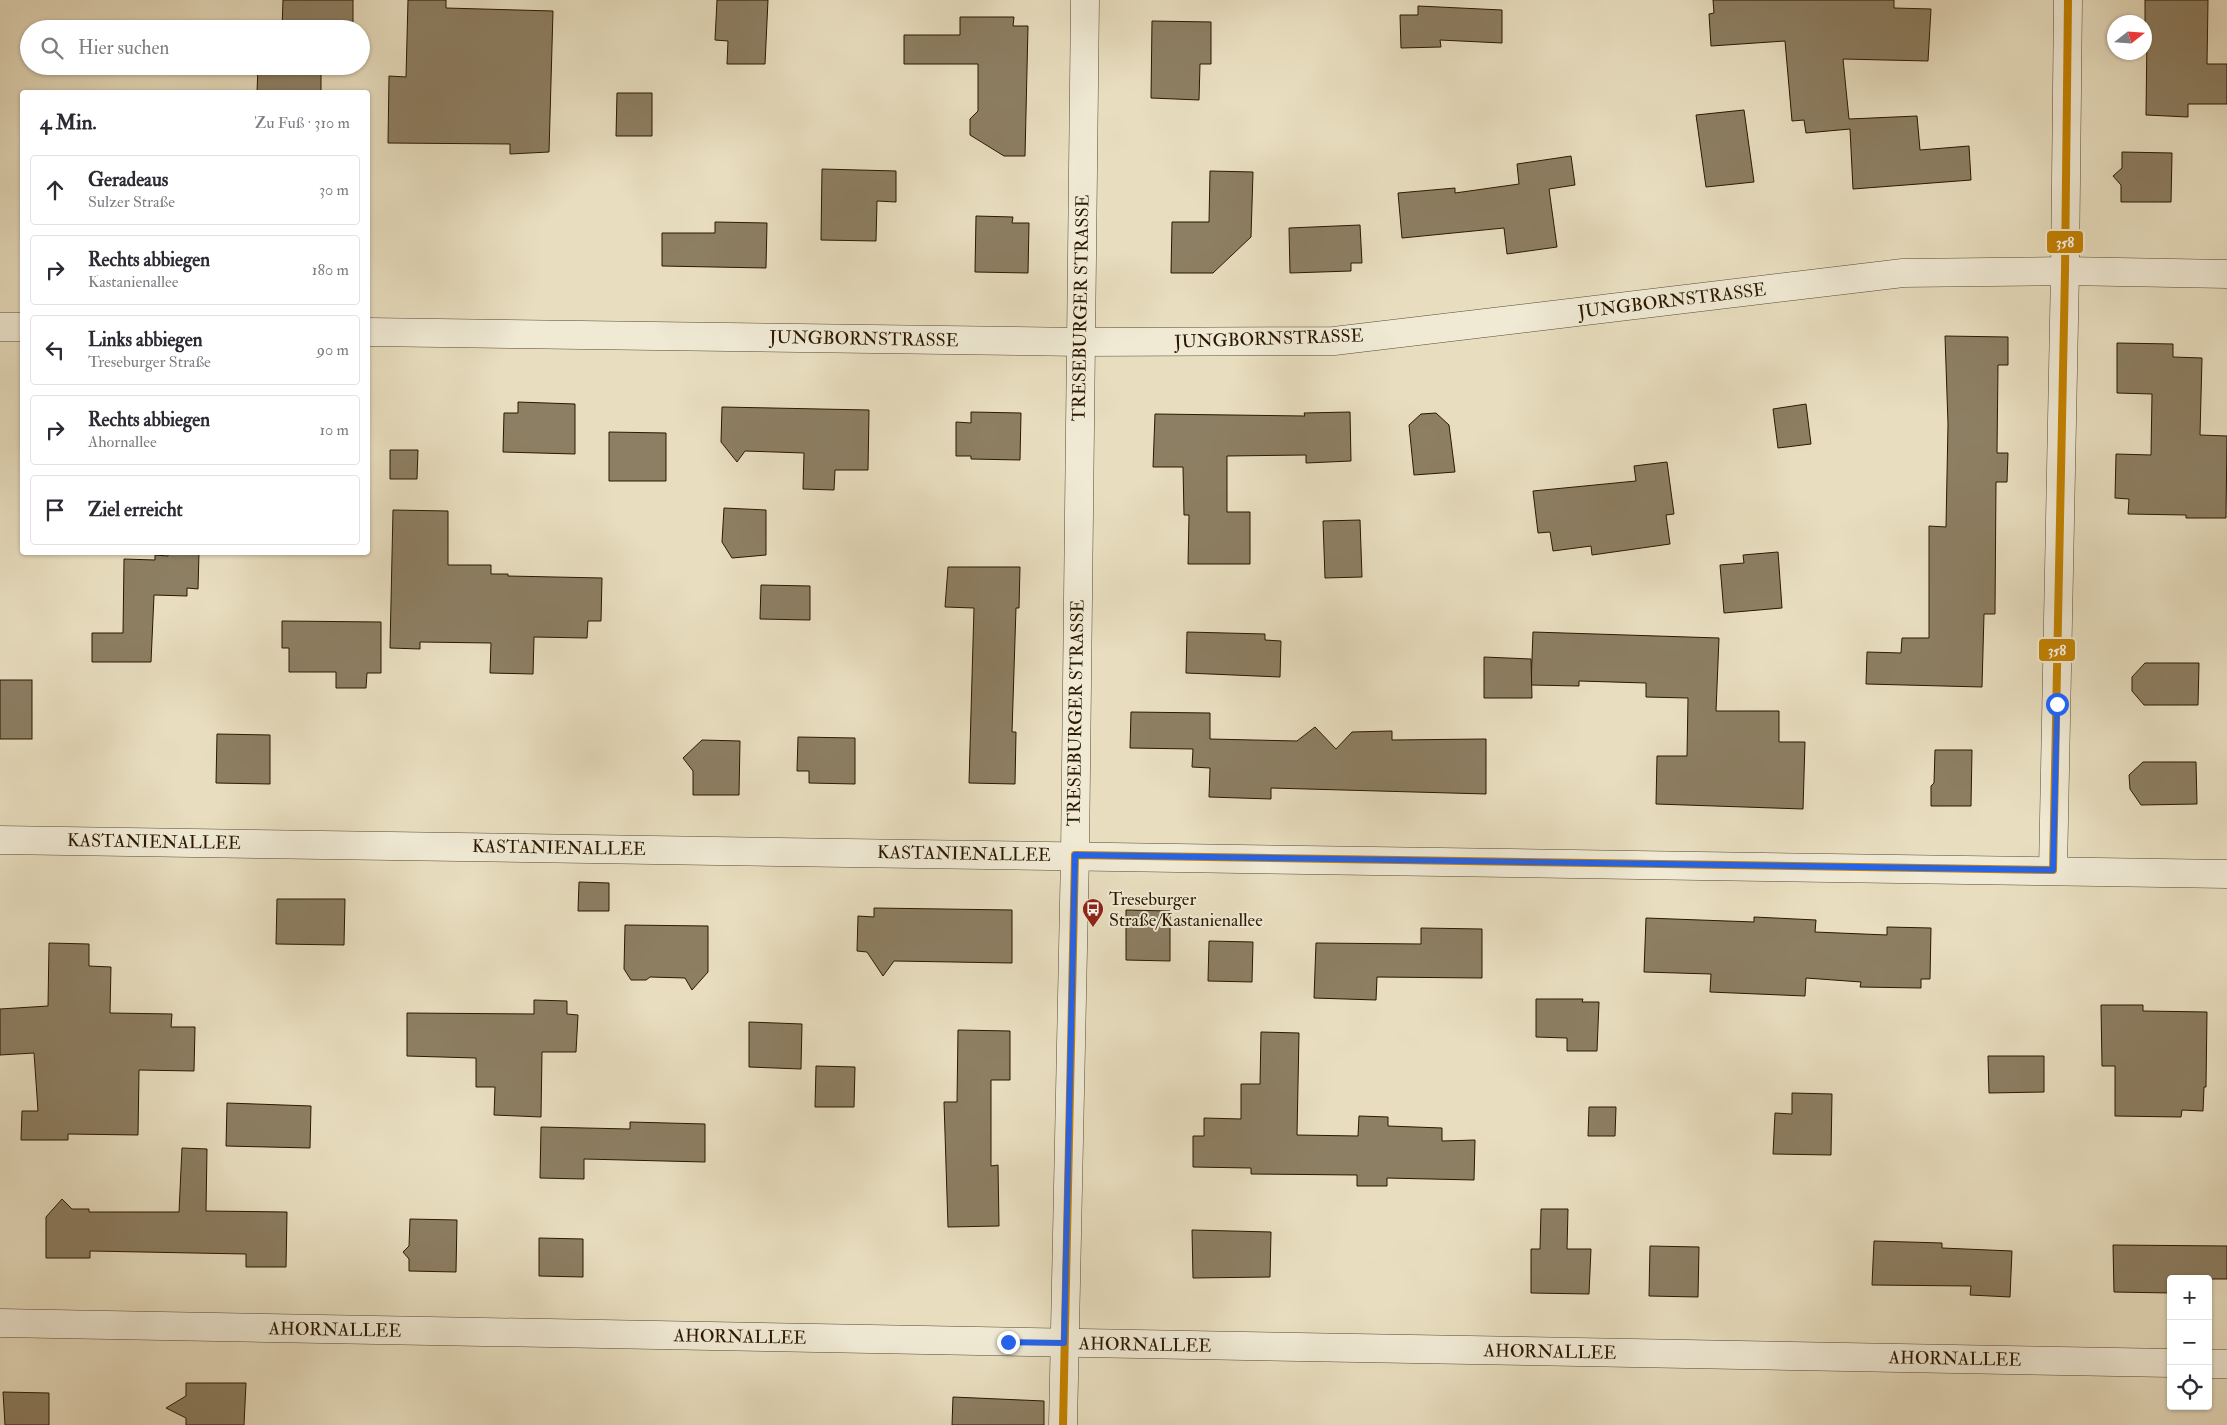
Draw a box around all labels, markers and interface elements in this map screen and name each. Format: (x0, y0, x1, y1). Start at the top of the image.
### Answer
north arrow (2107, 15, 2152, 60)
search box (20, 20, 370, 75)
icon: search (38, 34, 66, 62)
text: Hier suchen (78, 36, 169, 60)
text: 4 Min. (40, 109, 97, 136)
text: Zu Fuß · 310 m (254, 113, 350, 133)
text: Geradeaus (88, 168, 168, 192)
icon: ahead (41, 176, 69, 204)
text: 30 m (319, 180, 349, 200)
text: Sulzer Straße (88, 192, 175, 212)
street label: TRESEBURGER STRASSE (1068, 194, 1094, 422)
line badge: 358 (2046, 230, 2084, 254)
text: 358 (2056, 234, 2074, 251)
text: Rechts abbiegen (88, 248, 210, 272)
icon: right (41, 256, 69, 284)
text: 180 m (312, 260, 349, 280)
text: Kastanienallee (88, 272, 178, 292)
street label: JUNGBORNSTRASSE (1576, 278, 1767, 324)
street label: JUNGBORNSTRASSE (1173, 324, 1364, 354)
street label: JUNGBORNSTRASSE (768, 326, 959, 352)
text: Links abbiegen (88, 328, 202, 352)
icon: left (41, 336, 69, 364)
text: 90 m (317, 340, 349, 360)
text: Treseburger Straße (88, 352, 211, 372)
text: Rechts abbiegen (88, 408, 210, 432)
icon: right (41, 416, 69, 444)
text: 10 m (319, 420, 349, 440)
text: Ahornallee (88, 432, 157, 452)
icon: arrive (41, 496, 69, 524)
text: Ziel erreicht (88, 498, 183, 522)
street label: TRESEBURGER STRASSE (1063, 599, 1089, 827)
line badge: 358 (2038, 638, 2076, 662)
text: 358 (2048, 642, 2066, 659)
route start (2046, 693, 2069, 716)
street label: KASTANIENALLEE (67, 829, 241, 855)
street label: KASTANIENALLEE (472, 835, 646, 861)
street label: KASTANIENALLEE (877, 841, 1051, 867)
place label: Treseburger Straße/Kastanienallee (1109, 888, 1263, 932)
bus stop icon: Treseburger Straße/Kastanienallee (1081, 897, 1105, 928)
map controls (2167, 1275, 2212, 1410)
button: + (2167, 1275, 2212, 1320)
street label: AHORNALLEE (267, 1317, 402, 1343)
button: − (2167, 1320, 2212, 1365)
street label: AHORNALLEE (672, 1324, 807, 1350)
route end (997, 1331, 1020, 1354)
street label: AHORNALLEE (1077, 1332, 1212, 1358)
street label: AHORNALLEE (1482, 1339, 1617, 1365)
street label: AHORNALLEE (1887, 1346, 2022, 1372)
button: locate (2167, 1365, 2212, 1410)

